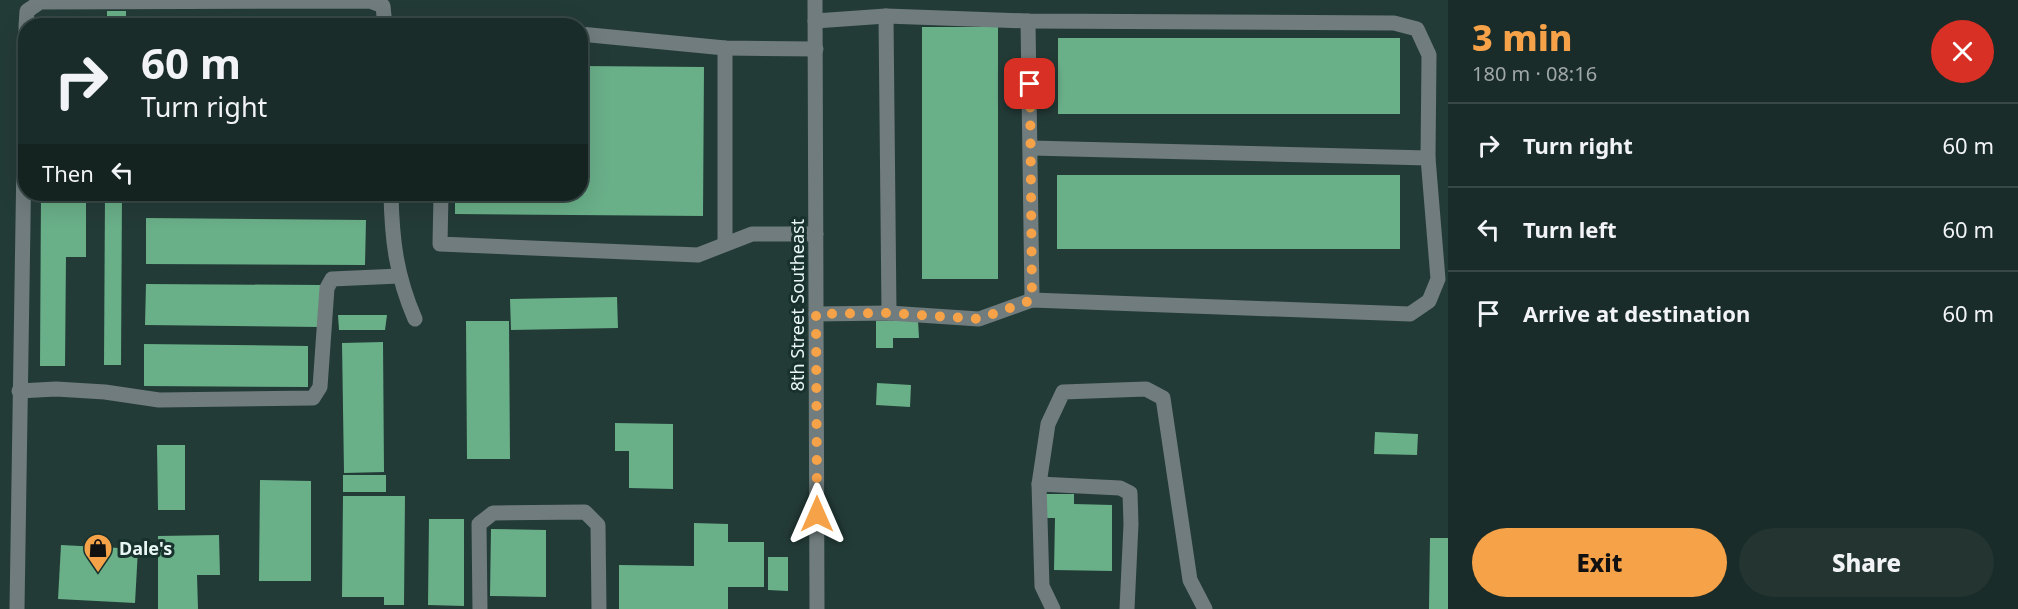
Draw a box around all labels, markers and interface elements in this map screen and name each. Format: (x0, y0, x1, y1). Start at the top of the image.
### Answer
text: 3 min (1472, 13, 1573, 62)
button: close (1931, 20, 1994, 83)
text: 60 m (141, 34, 241, 91)
icon: right (42, 42, 120, 120)
pin (1004, 58, 1055, 109)
text: 180 m · 08:16 (1472, 60, 1597, 87)
icon: arrive (1013, 67, 1046, 100)
text: Turn right (141, 88, 267, 125)
icon: right (1472, 129, 1505, 162)
text: Turn right (1523, 130, 1633, 160)
text: 60 m (1943, 130, 1994, 160)
icon: left (106, 156, 139, 189)
text: Then (42, 158, 94, 188)
icon: left (1472, 213, 1505, 246)
text: Turn left (1523, 214, 1617, 244)
text: 60 m (1943, 214, 1994, 244)
street label: 8th Street Southeast (785, 218, 809, 391)
icon: arrive (1472, 297, 1505, 330)
text: Arrive at destination (1523, 298, 1750, 328)
text: 60 m (1943, 298, 1994, 328)
position arrow (785, 482, 849, 546)
button: Exit (1472, 528, 1727, 597)
button: Share (1739, 528, 1994, 597)
shop icon: Dale's (82, 532, 114, 574)
place label: Dale's (119, 536, 172, 560)

